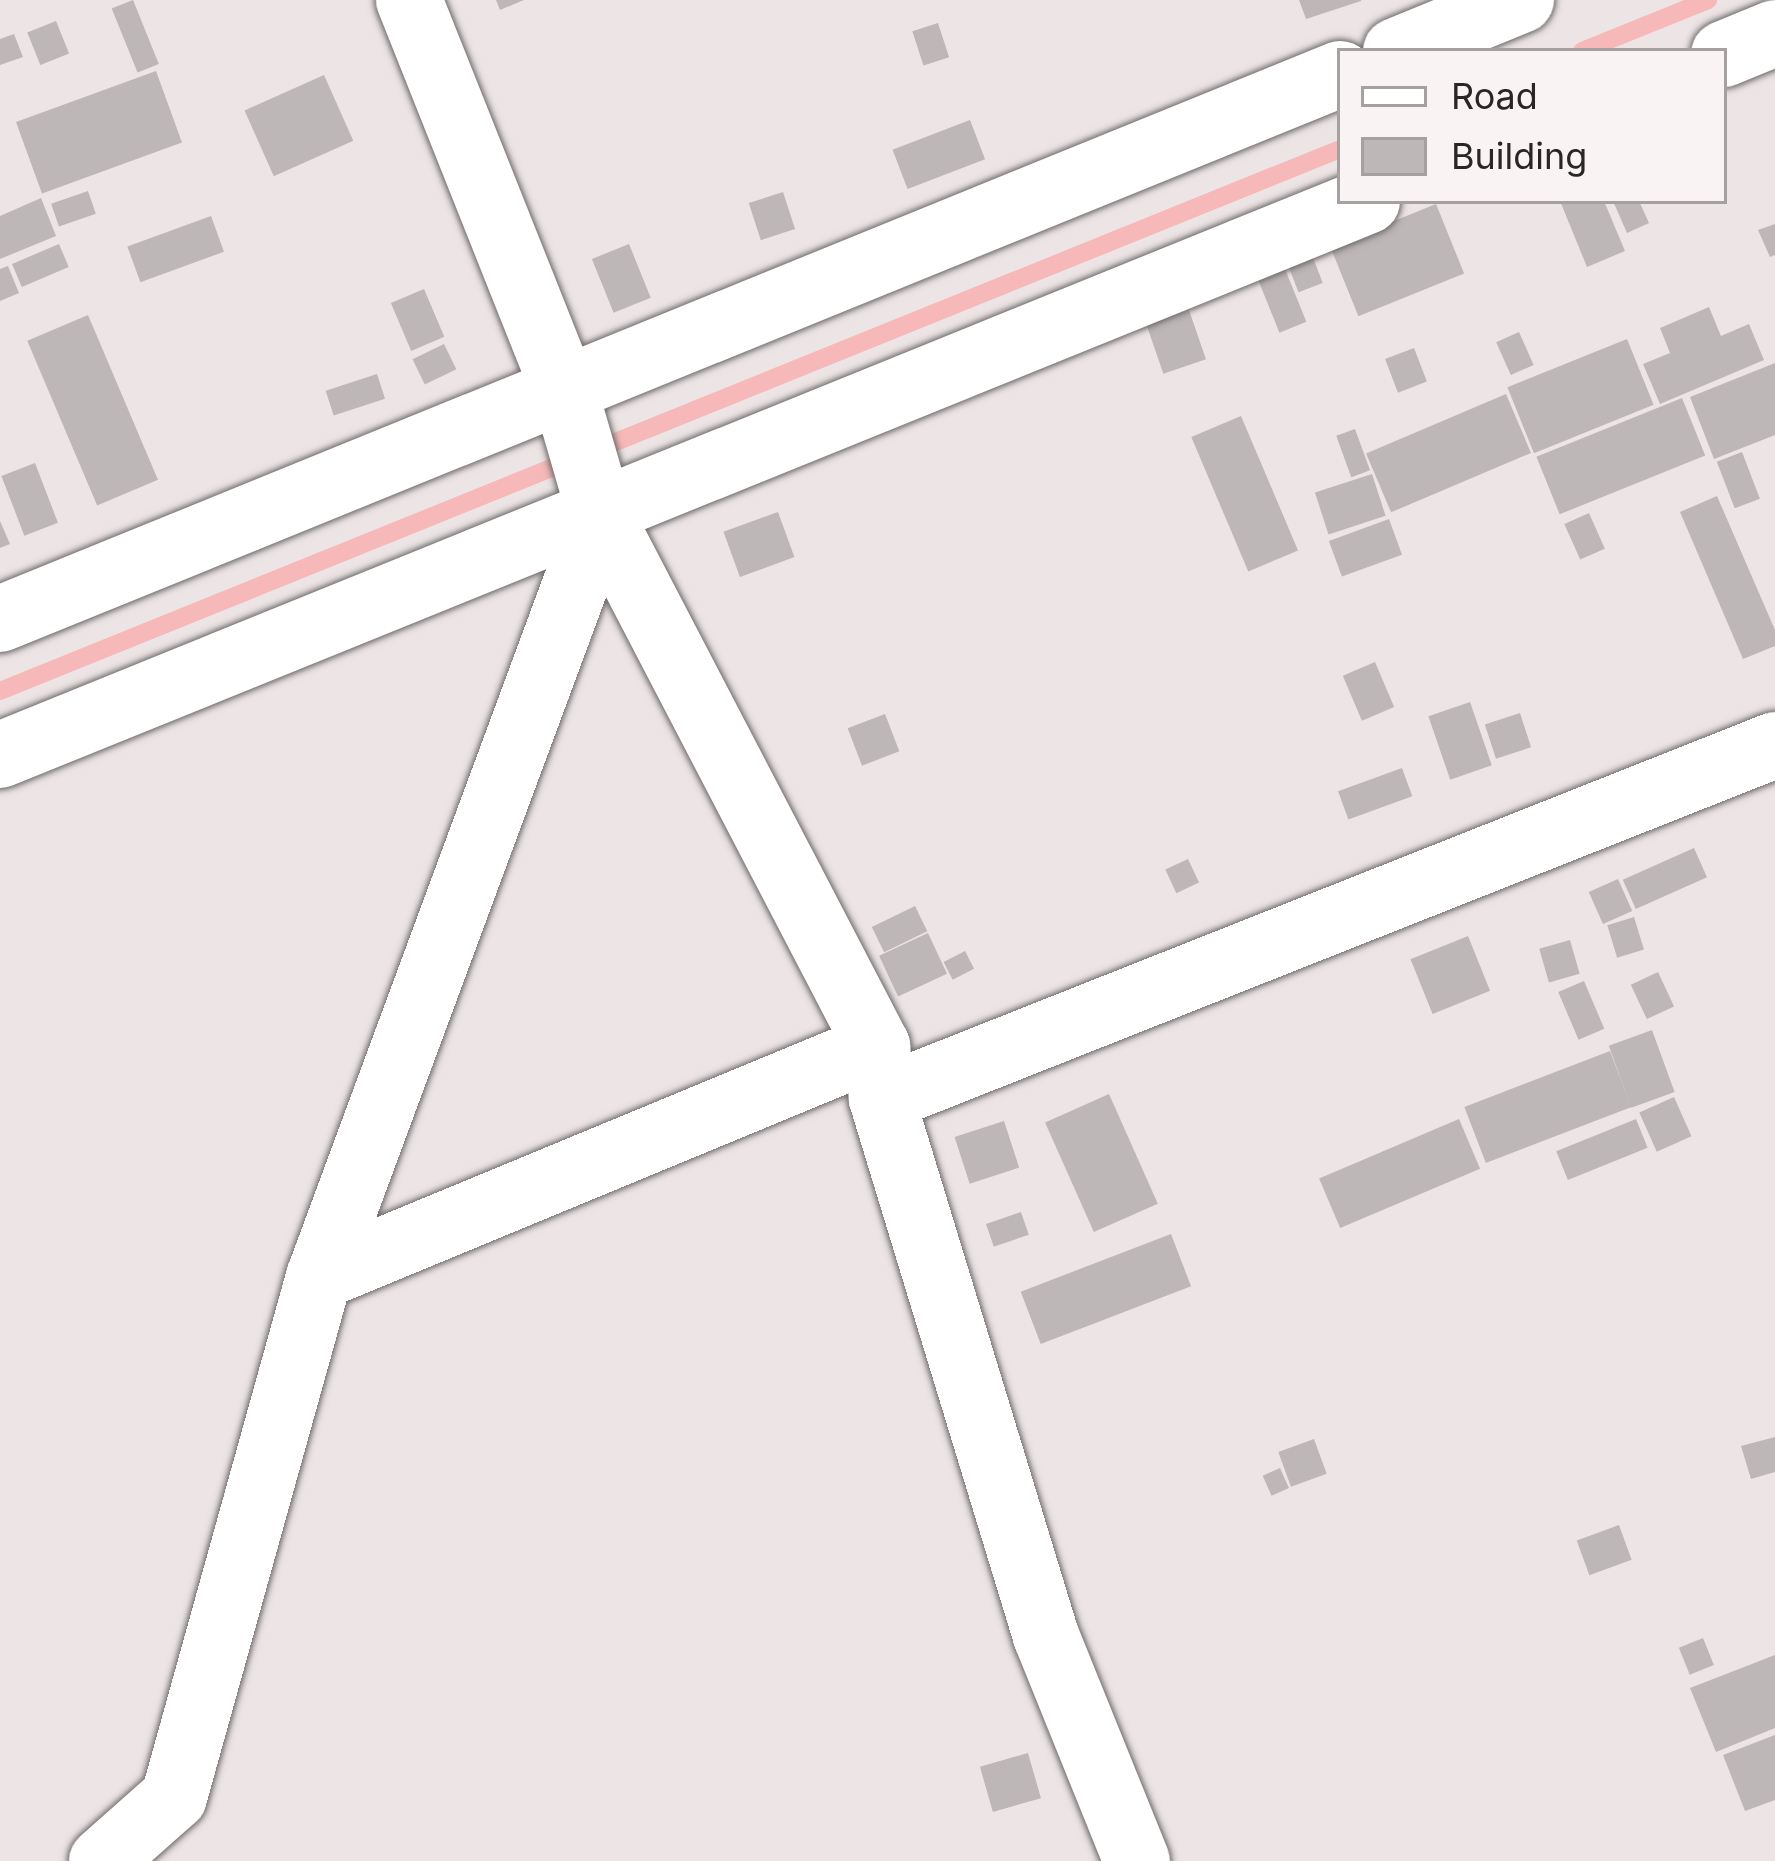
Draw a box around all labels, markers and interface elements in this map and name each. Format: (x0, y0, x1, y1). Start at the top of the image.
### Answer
legend (1337, 48, 1727, 204)
text: Road (1451, 74, 1538, 118)
text: Building (1451, 134, 1587, 178)

